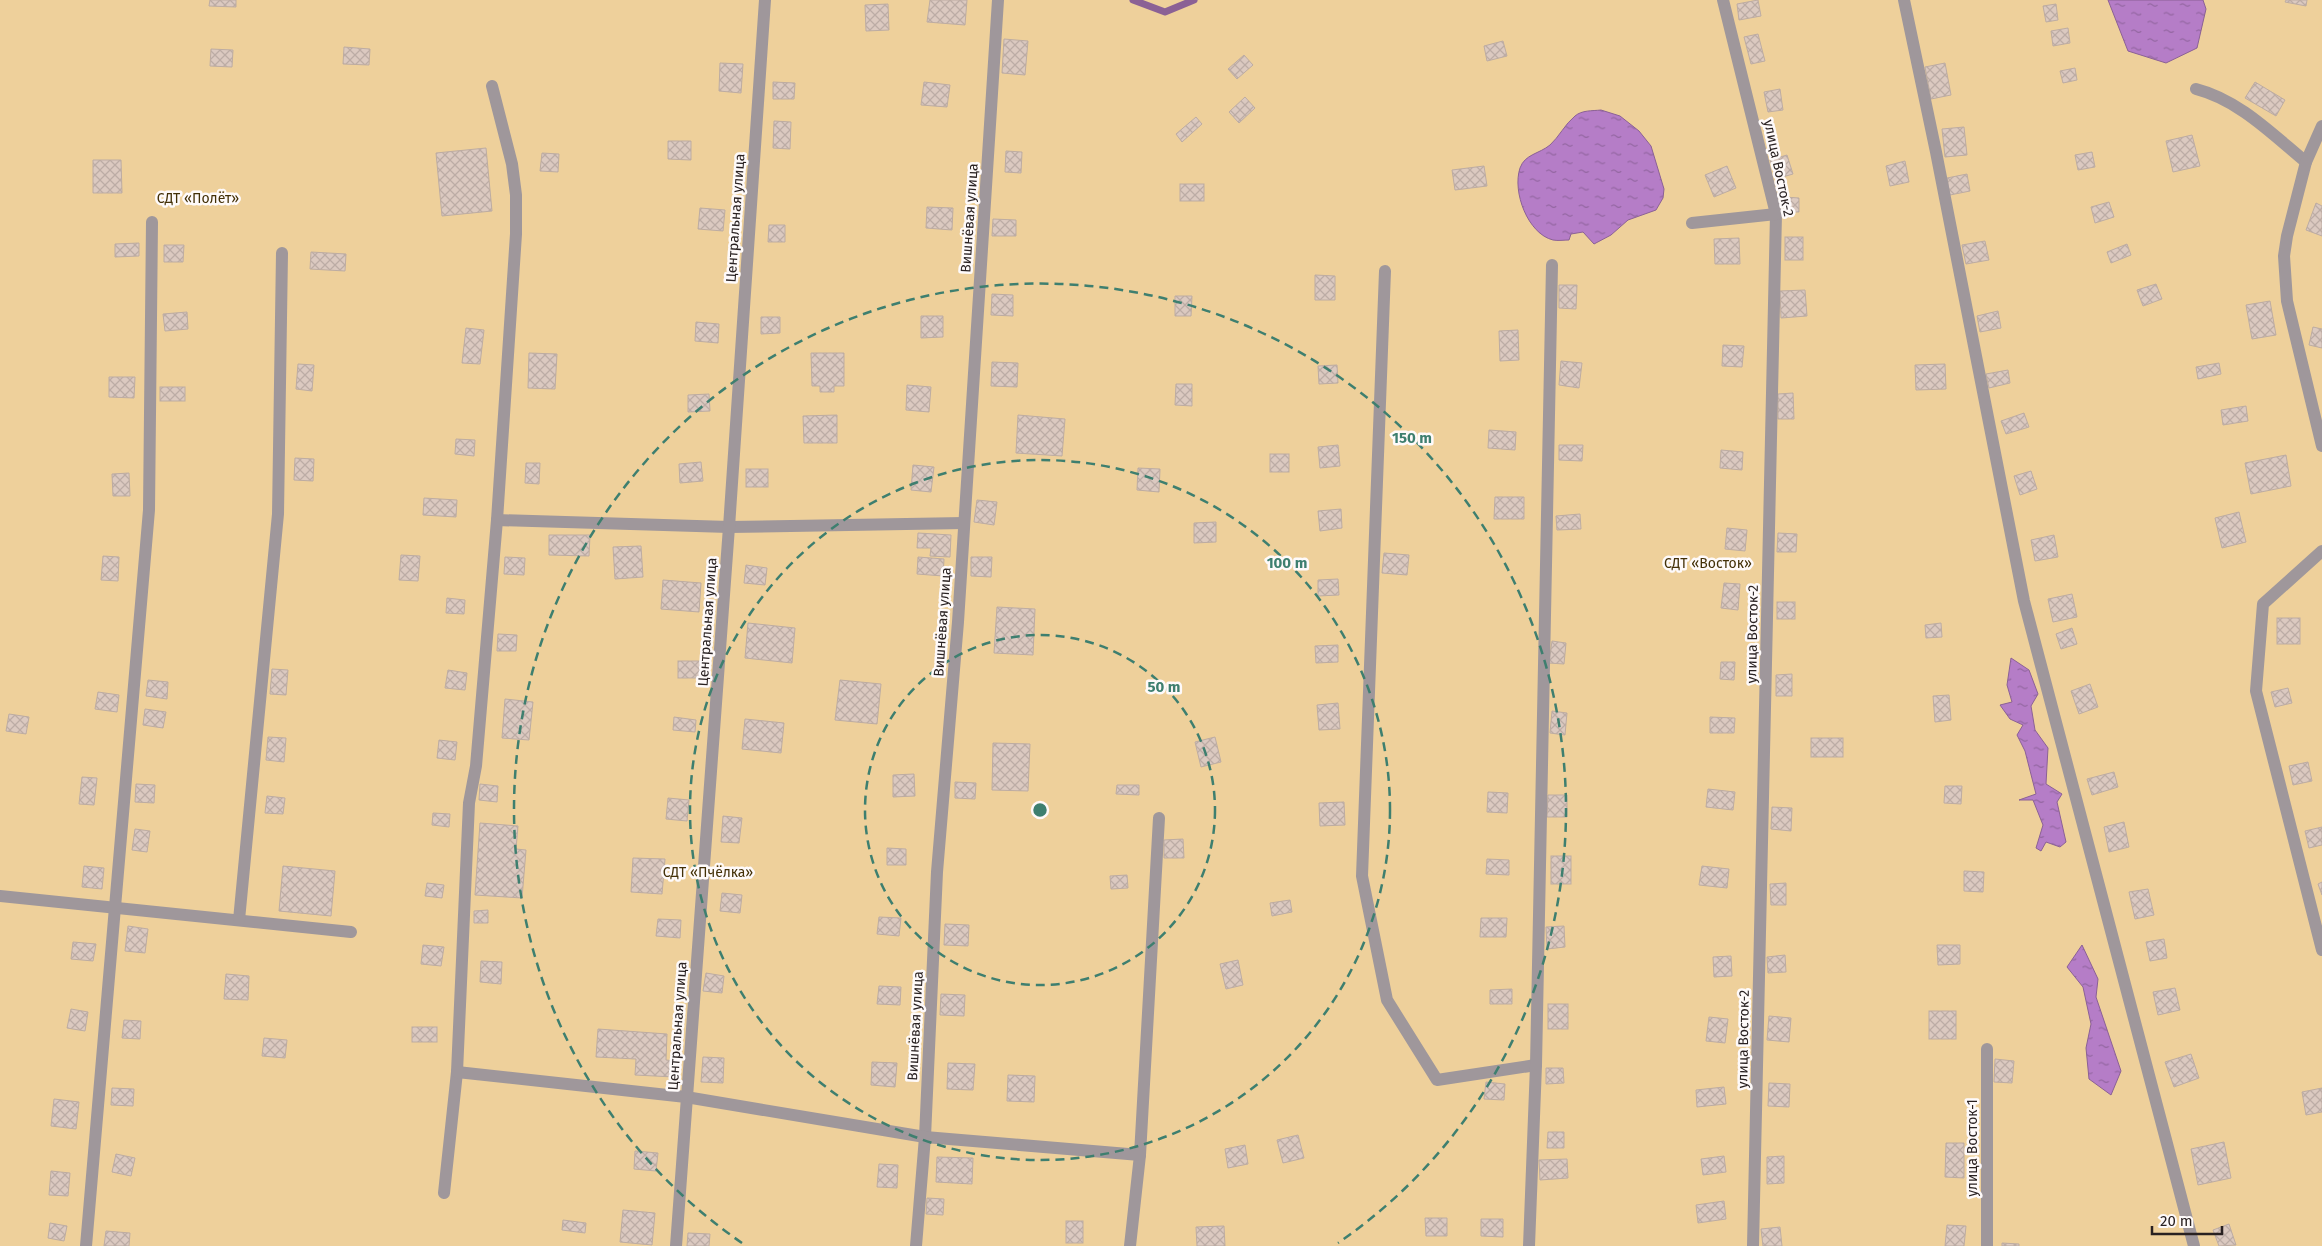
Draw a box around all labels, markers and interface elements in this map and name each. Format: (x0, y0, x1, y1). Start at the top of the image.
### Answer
street label: улица Восток-2 (1760, 118, 1797, 218)
street label: Центральная улица (723, 153, 748, 283)
street label: Вишнёвая улица (957, 163, 982, 273)
park label: СДТ «Полёт» (157, 190, 239, 207)
text: 150 m (1392, 429, 1432, 447)
text: 100 m (1267, 554, 1307, 572)
park label: СДТ «Восток» (1664, 555, 1752, 572)
street label: Центральная улица (695, 557, 720, 687)
street label: Вишнёвая улица (930, 567, 955, 677)
street label: улица Восток-2 (1743, 584, 1762, 684)
text: 50 m (1147, 678, 1181, 696)
centre of rings (1031, 801, 1049, 819)
park label: СДТ «Пчёлка» (663, 864, 753, 881)
street label: Центральная улица (665, 961, 690, 1091)
street label: Вишнёвая улица (904, 971, 927, 1081)
street label: улица Восток-2 (1734, 989, 1753, 1089)
street label: улица Восток-1 (1964, 1099, 1981, 1197)
scale bar (2152, 1204, 2222, 1236)
text: 20 m (2160, 1212, 2193, 1230)

